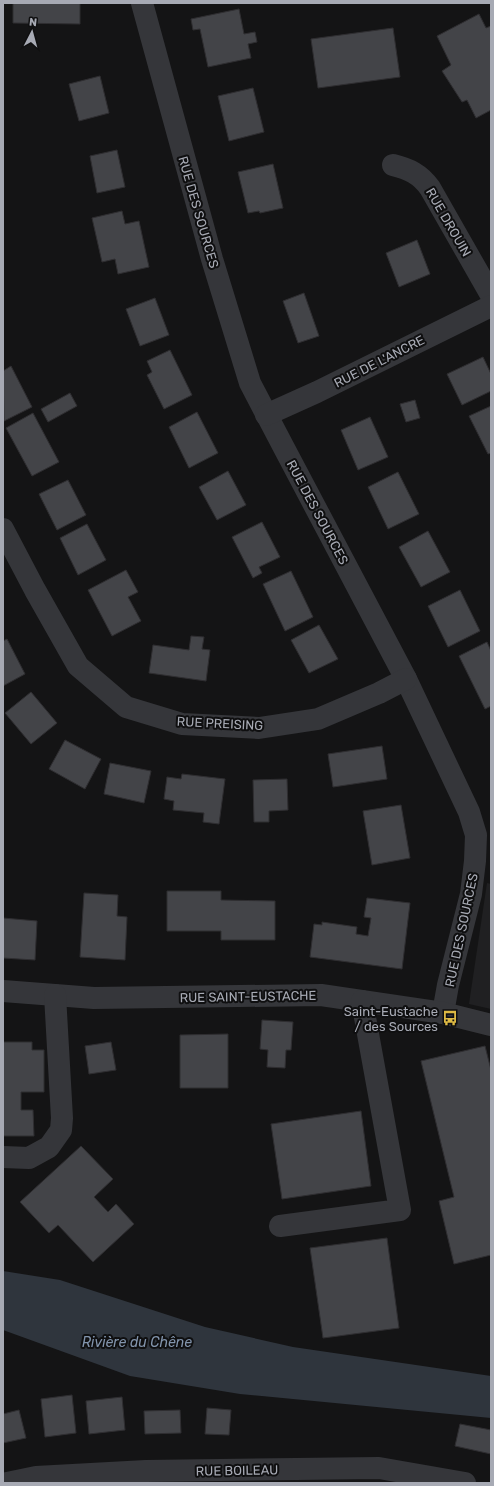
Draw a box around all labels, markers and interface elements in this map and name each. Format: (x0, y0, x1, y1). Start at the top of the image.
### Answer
north arrow (12, 12, 52, 52)
text: N (28, 16, 38, 29)
street label: RUE DES SOURCES (175, 154, 222, 270)
street label: RUE DROUIN (423, 185, 474, 259)
street label: RUE DE L'ANCRE (332, 332, 427, 391)
street label: RUE DES SOURCES (284, 458, 351, 567)
street label: RUE PREISING (176, 714, 264, 733)
street label: RUE DES SOURCES (442, 872, 481, 988)
street label: RUE SAINT-EUSTACHE (180, 988, 317, 1005)
place label: Saint-Eustache / des Sources (344, 1004, 438, 1034)
bus stop icon: Saint-Eustache / des Sources (441, 1009, 459, 1027)
water label: Rivière du Chêne (82, 1334, 192, 1351)
street label: RUE BOILEAU (196, 1462, 278, 1479)

